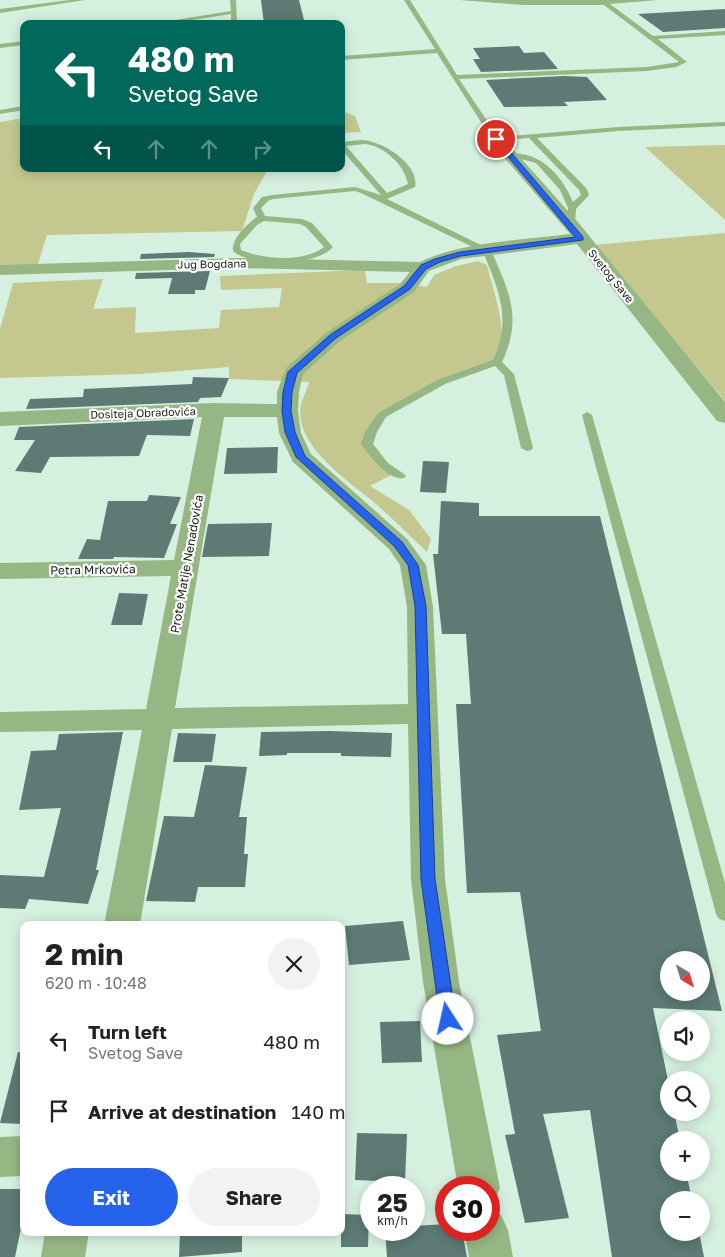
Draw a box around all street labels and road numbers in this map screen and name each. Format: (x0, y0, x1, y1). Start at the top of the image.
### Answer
street label: Svetog Save (586, 246, 637, 305)
street label: Jug Bogdana (177, 256, 247, 271)
street label: Dositeja Obradovića (90, 404, 196, 421)
street label: Prote Matije Nenadovića (167, 493, 206, 634)
street label: Petra Mrkovića (50, 561, 136, 578)

